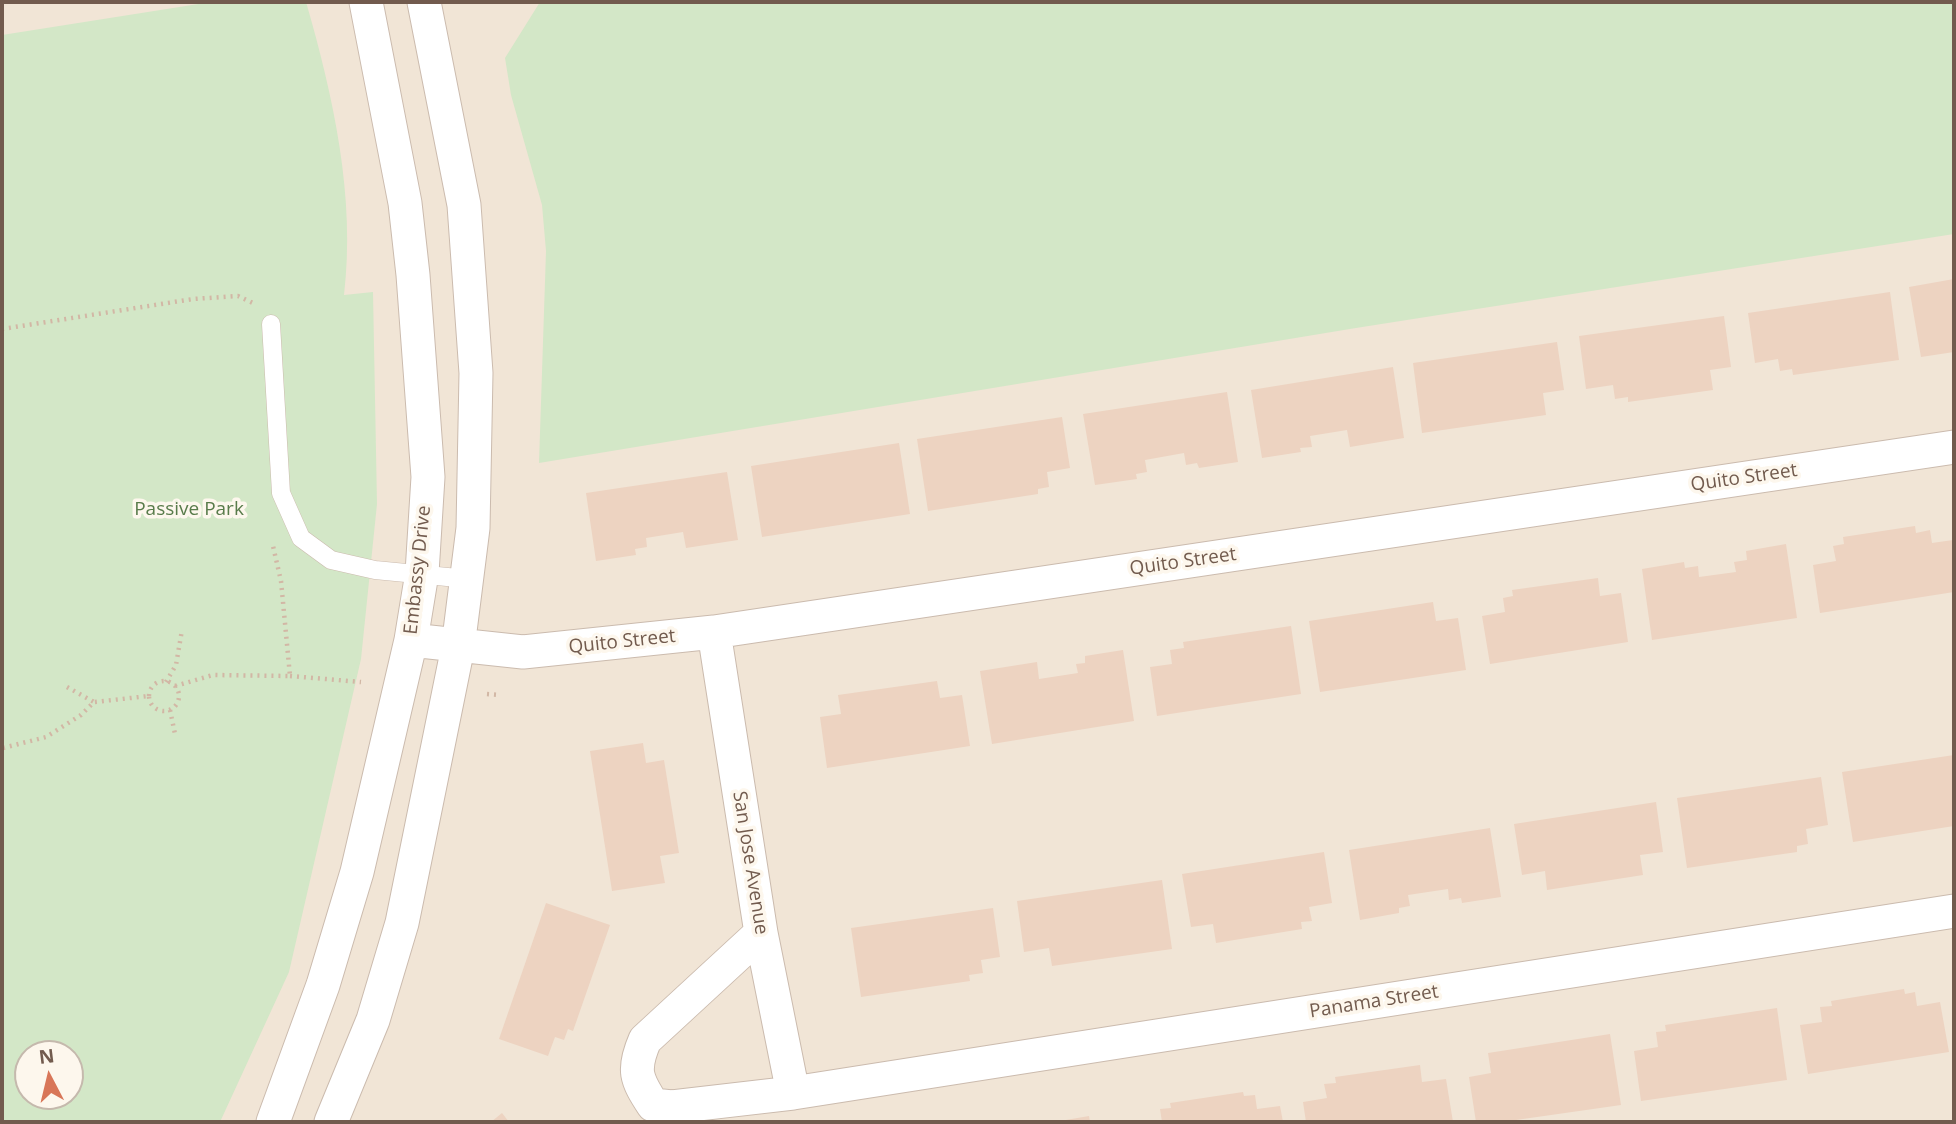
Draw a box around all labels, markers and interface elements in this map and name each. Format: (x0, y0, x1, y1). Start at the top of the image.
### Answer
street label: Quito Street (1689, 459, 1799, 497)
park label: Passive Park (134, 499, 244, 521)
street label: Embassy Drive (400, 504, 436, 636)
street label: Quito Street (1128, 543, 1238, 581)
street label: Quito Street (567, 625, 677, 659)
street label: San Jose Avenue (727, 790, 773, 936)
street label: Panama Street (1308, 981, 1440, 1023)
north arrow (14, 1040, 84, 1110)
text: N (37, 1042, 56, 1070)

